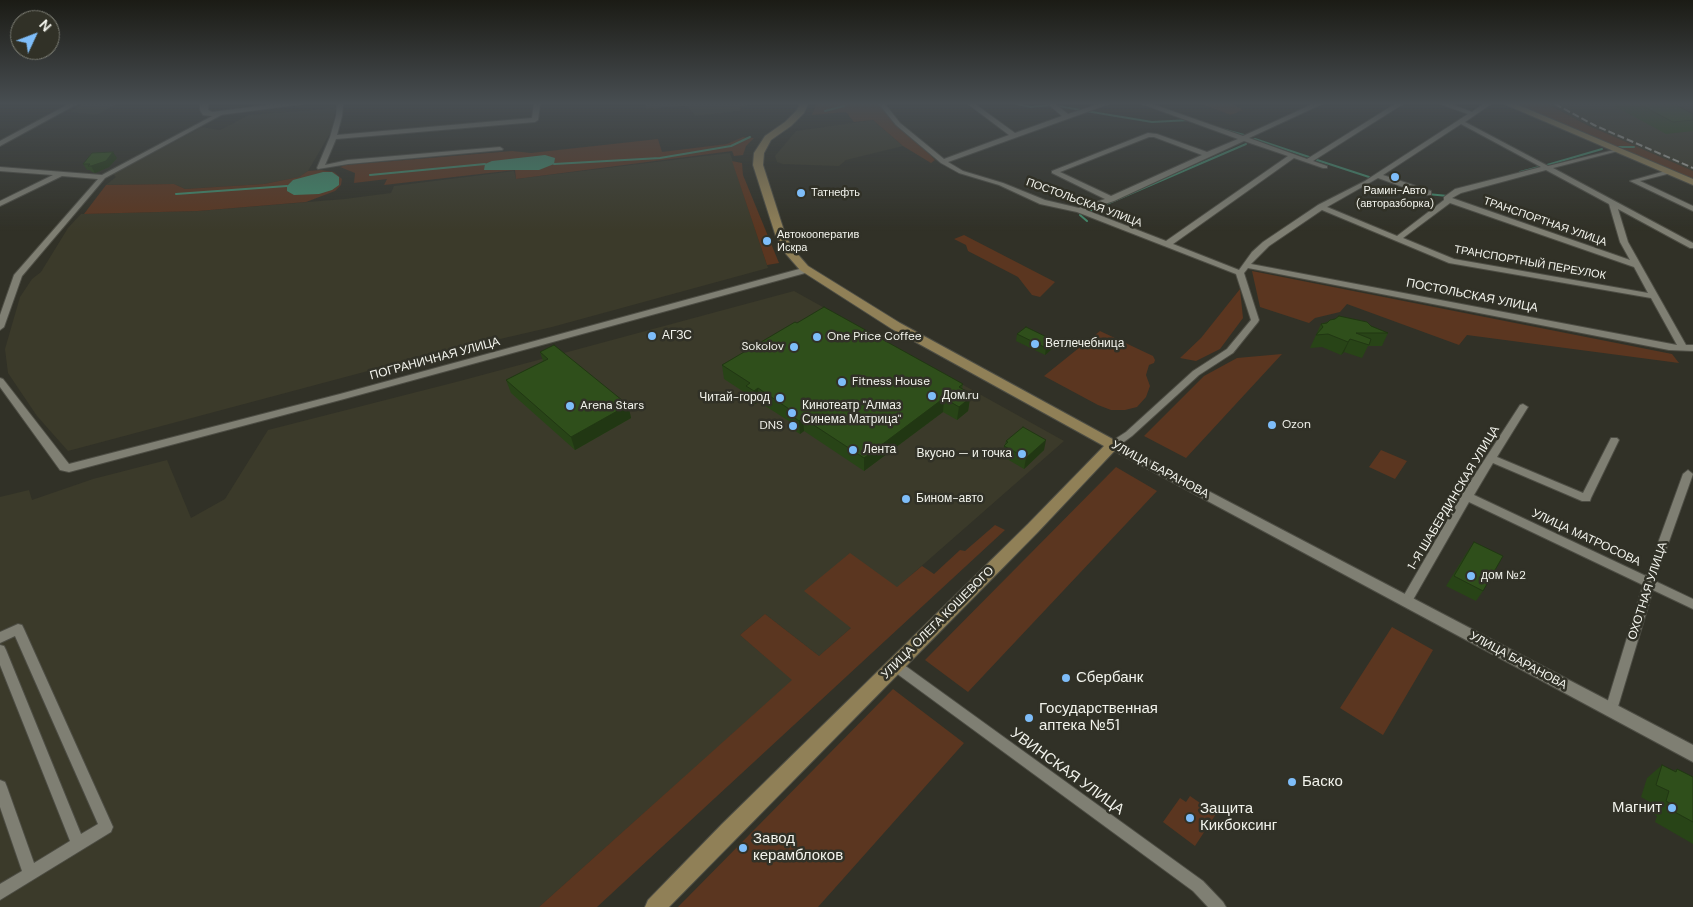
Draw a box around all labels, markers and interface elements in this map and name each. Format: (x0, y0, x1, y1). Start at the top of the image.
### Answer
north arrow (10, 10, 60, 60)
text: N (35, 16, 55, 35)
marker: Рамин-Авто (авторазборка) (1389, 171, 1401, 183)
street label: ПОСТОЛЬСКАЯ УЛИЦА (1024, 176, 1144, 230)
place label: Рамин-Авто (авторазборка) (1356, 184, 1434, 210)
place label: Татнефть (811, 186, 860, 200)
marker: Татнефть (795, 187, 807, 199)
street label: ТРАНСПОРТНАЯ УЛИЦА (1481, 195, 1609, 249)
place label: Автокооператив Искра (777, 228, 859, 254)
marker: Автокооператив Искра (761, 235, 773, 247)
street label: ТРАНСПОРТНЫЙ ПЕРЕУЛОК (1453, 243, 1607, 283)
street label: ПОСТОЛЬСКАЯ УЛИЦА (1405, 276, 1539, 316)
place label: АГЗС (662, 329, 692, 343)
marker: АГЗС (646, 330, 658, 342)
place label: One Price Coffee (827, 330, 922, 344)
marker: One Price Coffee (811, 331, 823, 343)
street label: ПОГРАНИЧНАЯ УЛИЦА (368, 335, 502, 383)
place label: Ветлечебница (1045, 337, 1124, 351)
marker: Ветлечебница (1029, 338, 1041, 350)
place label: Sokolov (741, 340, 784, 354)
marker: Sokolov (788, 341, 800, 353)
place label: Fitness House (852, 375, 930, 389)
marker: Fitness House (836, 376, 848, 388)
place label: Дом.ru (942, 389, 979, 403)
marker: Дом.ru (926, 390, 938, 402)
place label: Читай-город (699, 391, 770, 405)
marker: Читай-город (774, 392, 786, 404)
place label: Arena Stars (580, 399, 644, 413)
place label: Кинотеатр "Алмаз Синема Матрица" (802, 399, 901, 427)
marker: Arena Stars (564, 400, 576, 412)
marker: Кинотеатр "Алмаз Синема Матрица" (786, 407, 798, 419)
place label: Ozon (1282, 418, 1311, 432)
place label: DNS (759, 419, 783, 433)
marker: Ozon (1266, 419, 1278, 431)
marker: DNS (787, 420, 799, 432)
street label: 1-Я ШАБЕРДИНСКАЯ УЛИЦА (1405, 423, 1503, 573)
street label: УЛИЦА БАРАНОВА (1109, 438, 1211, 502)
place label: Лента (863, 443, 896, 457)
marker: Лента (847, 444, 859, 456)
place label: Вкусно — и точка (916, 447, 1012, 461)
marker: Вкусно — и точка (1016, 448, 1028, 460)
place label: Бином-авто (916, 492, 983, 506)
marker: Бином-авто (900, 493, 912, 505)
street label: УЛИЦА МАТРОСОВА (1529, 506, 1643, 570)
street label: ОХОТНАЯ УЛИЦА (1625, 540, 1671, 642)
street label: УЛИЦА ОЛЕГА КОШЕВОГО (879, 564, 997, 682)
place label: дом №2 (1481, 569, 1526, 583)
marker: дом №2 (1465, 570, 1477, 582)
street label: УЛИЦА БАРАНОВА (1467, 629, 1569, 693)
place label: Сбербанк (1076, 669, 1143, 687)
marker: Сбербанк (1060, 672, 1072, 684)
place label: Государственная аптека №51 (1039, 700, 1158, 735)
marker: Государственная аптека №51 (1023, 712, 1035, 724)
street label: УВИНСКАЯ УЛИЦА (1007, 725, 1127, 819)
place label: Баско (1302, 773, 1343, 791)
marker: Баско (1286, 776, 1298, 788)
place label: Магнит (1612, 799, 1662, 817)
place label: Защита Кикбоксинг (1200, 800, 1277, 835)
marker: Магнит (1666, 802, 1678, 814)
marker: Защита Кикбоксинг (1184, 812, 1196, 824)
place label: Завод керамблоков (753, 830, 843, 865)
marker: Завод керамблоков (737, 842, 749, 854)

